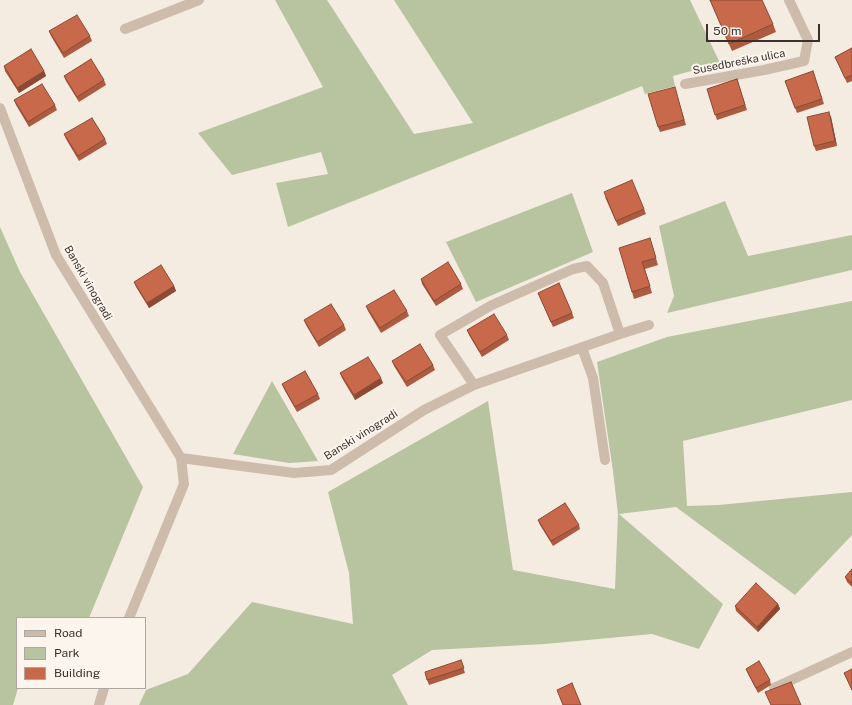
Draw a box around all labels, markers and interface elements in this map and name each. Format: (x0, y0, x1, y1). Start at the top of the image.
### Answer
scale bar (708, 16, 822, 42)
text: 50 m (713, 24, 741, 38)
street label: Susedbreška ulica (692, 47, 786, 77)
street label: Banski vinogradi (61, 243, 115, 323)
street label: Banski vinogradi (322, 407, 400, 463)
legend (16, 617, 146, 689)
text: Road (54, 626, 82, 640)
text: Park (54, 646, 80, 660)
text: Building (54, 666, 100, 680)

